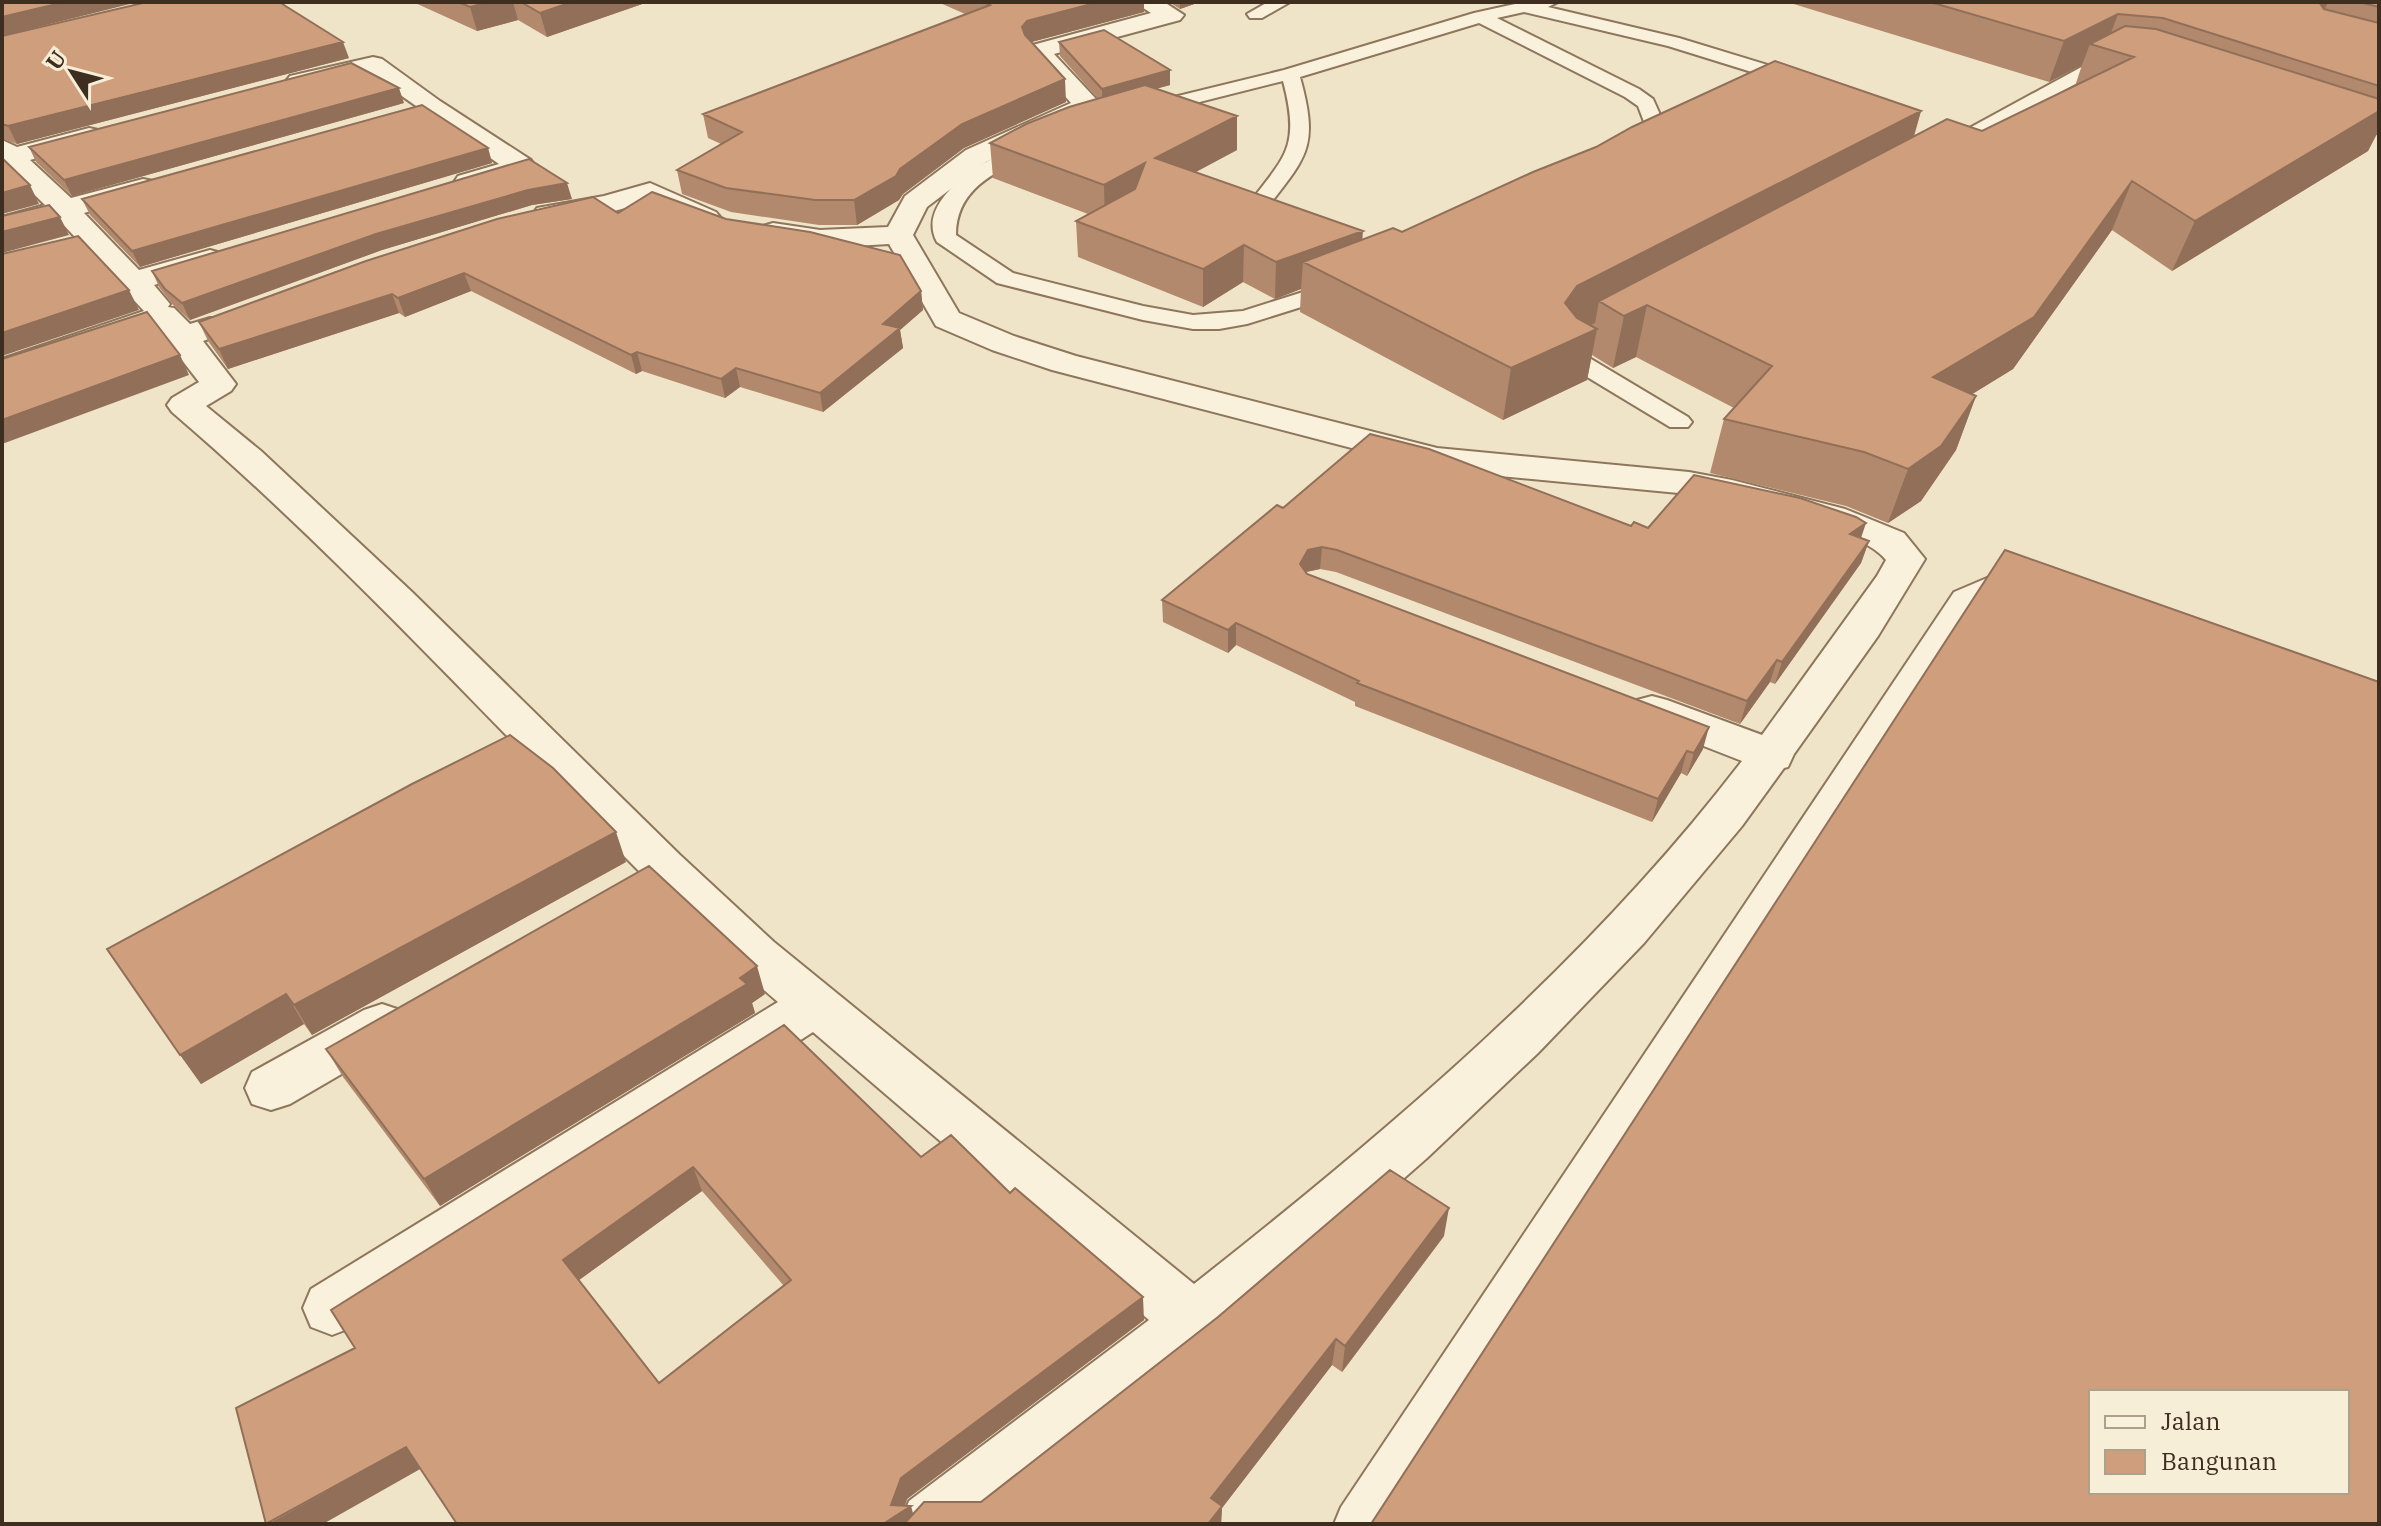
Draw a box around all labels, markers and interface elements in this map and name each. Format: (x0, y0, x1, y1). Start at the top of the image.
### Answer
north arrow (32, 32, 112, 112)
text: U (39, 45, 72, 75)
legend (2089, 1390, 2349, 1494)
text: Jalan (2161, 1405, 2221, 1437)
text: Bangunan (2161, 1445, 2277, 1477)

